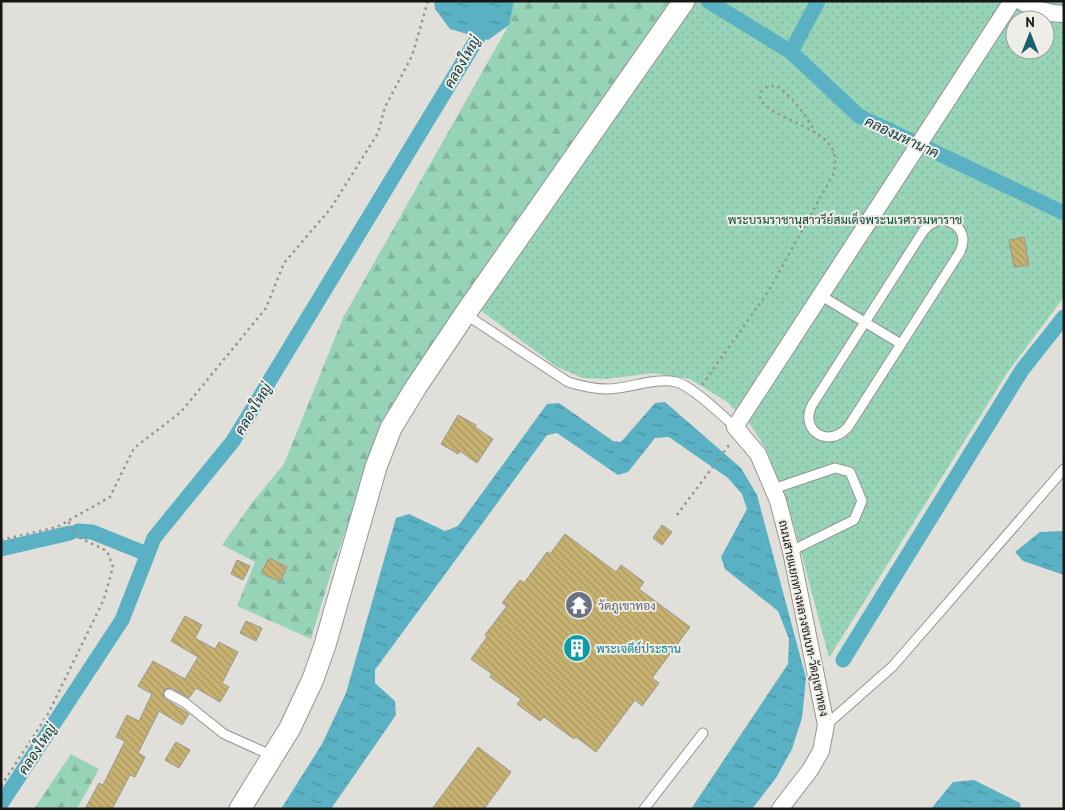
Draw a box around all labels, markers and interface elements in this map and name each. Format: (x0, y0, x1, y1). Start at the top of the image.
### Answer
north arrow (1005, 10, 1055, 60)
text: N (1025, 13, 1035, 31)
water label: คลองใหญ่ (440, 32, 485, 91)
water label: คลองมหานาค (862, 112, 942, 162)
park label: พระบรมราชานุสาวรีย์สมเด็จพระนเรศวรมหาราช (728, 211, 962, 229)
water label: คลองใหญ่ (231, 379, 276, 438)
street label: ถนนสายแยกทางหลวงชนบท-วัดภูเขาทอง (775, 518, 832, 718)
temple icon: วัดภูเขาทอง (564, 590, 594, 620)
place label: วัดภูเขาทอง (598, 598, 656, 614)
building icon: พระเจดีย์ประธาน (562, 633, 592, 663)
place label: พระเจดีย์ประธาน (596, 641, 682, 656)
water label: คลองใหญ่ (14, 719, 61, 778)

